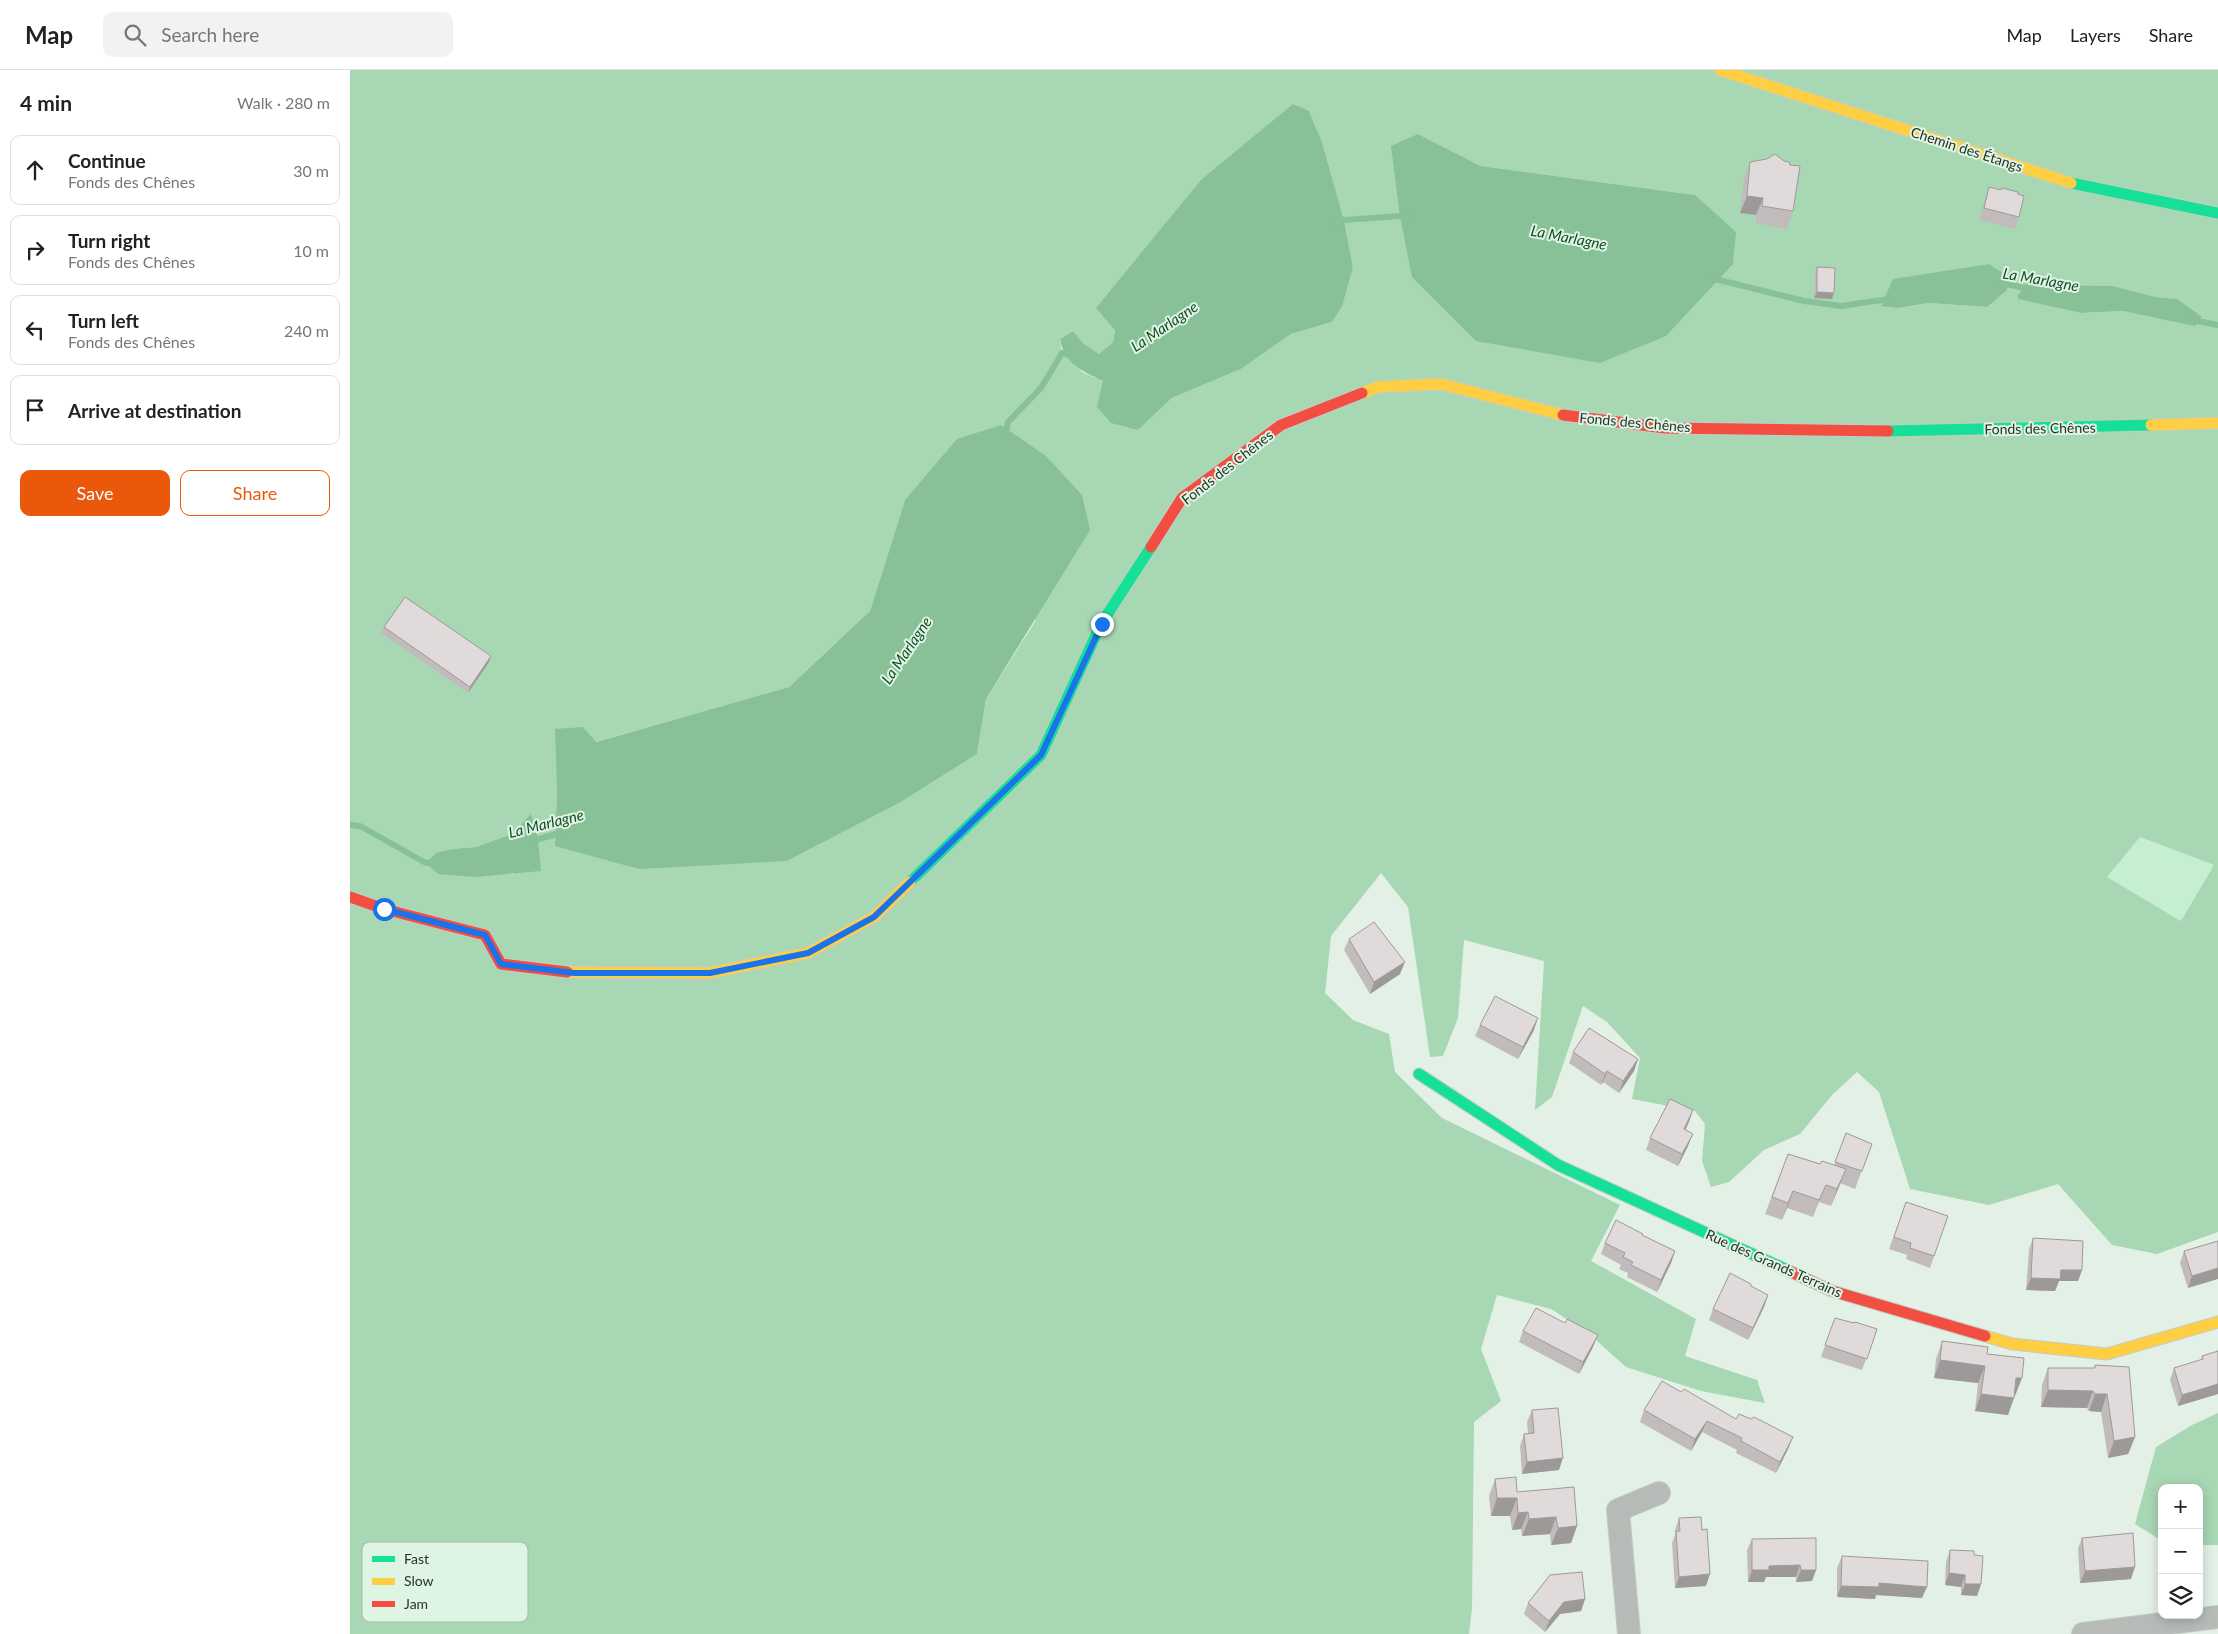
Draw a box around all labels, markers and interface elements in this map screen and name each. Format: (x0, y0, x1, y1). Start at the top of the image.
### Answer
search box (103, 12, 453, 57)
text: Map (25, 20, 73, 49)
icon: search (121, 21, 149, 49)
text: Search here (161, 23, 259, 46)
text: Map (2006, 24, 2042, 46)
text: Layers (2070, 24, 2121, 46)
text: Share (2149, 24, 2193, 46)
text: 4 min (20, 90, 72, 115)
text: Walk · 280 m (237, 93, 330, 112)
street label: Chemin des Étangs (1909, 123, 2025, 175)
text: Continue (68, 149, 146, 172)
icon: ahead (21, 156, 49, 184)
text: 30 m (293, 161, 329, 180)
text: Fonds des Chênes (68, 172, 195, 191)
water label: La Marlagne (1530, 221, 1608, 253)
text: Turn right (68, 229, 150, 252)
icon: right (21, 236, 49, 264)
text: 10 m (293, 241, 329, 260)
text: Fonds des Chênes (68, 252, 195, 271)
water label: La Marlagne (2002, 263, 2080, 295)
water label: La Marlagne (1127, 297, 1201, 355)
text: Turn left (68, 309, 139, 332)
icon: left (21, 316, 49, 344)
text: 240 m (284, 321, 329, 340)
text: Fonds des Chênes (68, 332, 195, 351)
icon: arrive (21, 396, 49, 424)
text: Arrive at destination (68, 399, 241, 422)
street label: Fonds des Chênes (1579, 409, 1691, 435)
street label: Fonds des Chênes (1984, 419, 2096, 437)
street label: Fonds des Chênes (1178, 426, 1276, 508)
button: Save (20, 470, 170, 516)
button: Share (180, 470, 330, 516)
water label: La Marlagne (877, 613, 935, 687)
route end (1091, 613, 1114, 636)
water label: La Marlagne (506, 805, 586, 841)
route start (373, 898, 396, 921)
street label: Rue des Grands Terrains (1703, 1225, 1845, 1301)
map controls (2158, 1484, 2203, 1619)
button: + (2158, 1484, 2203, 1529)
button: − (2158, 1529, 2203, 1574)
legend (362, 1542, 528, 1622)
text: Fast (404, 1550, 429, 1567)
text: Slow (404, 1572, 434, 1589)
button: layers (2158, 1574, 2203, 1619)
text: Jam (404, 1595, 428, 1612)

